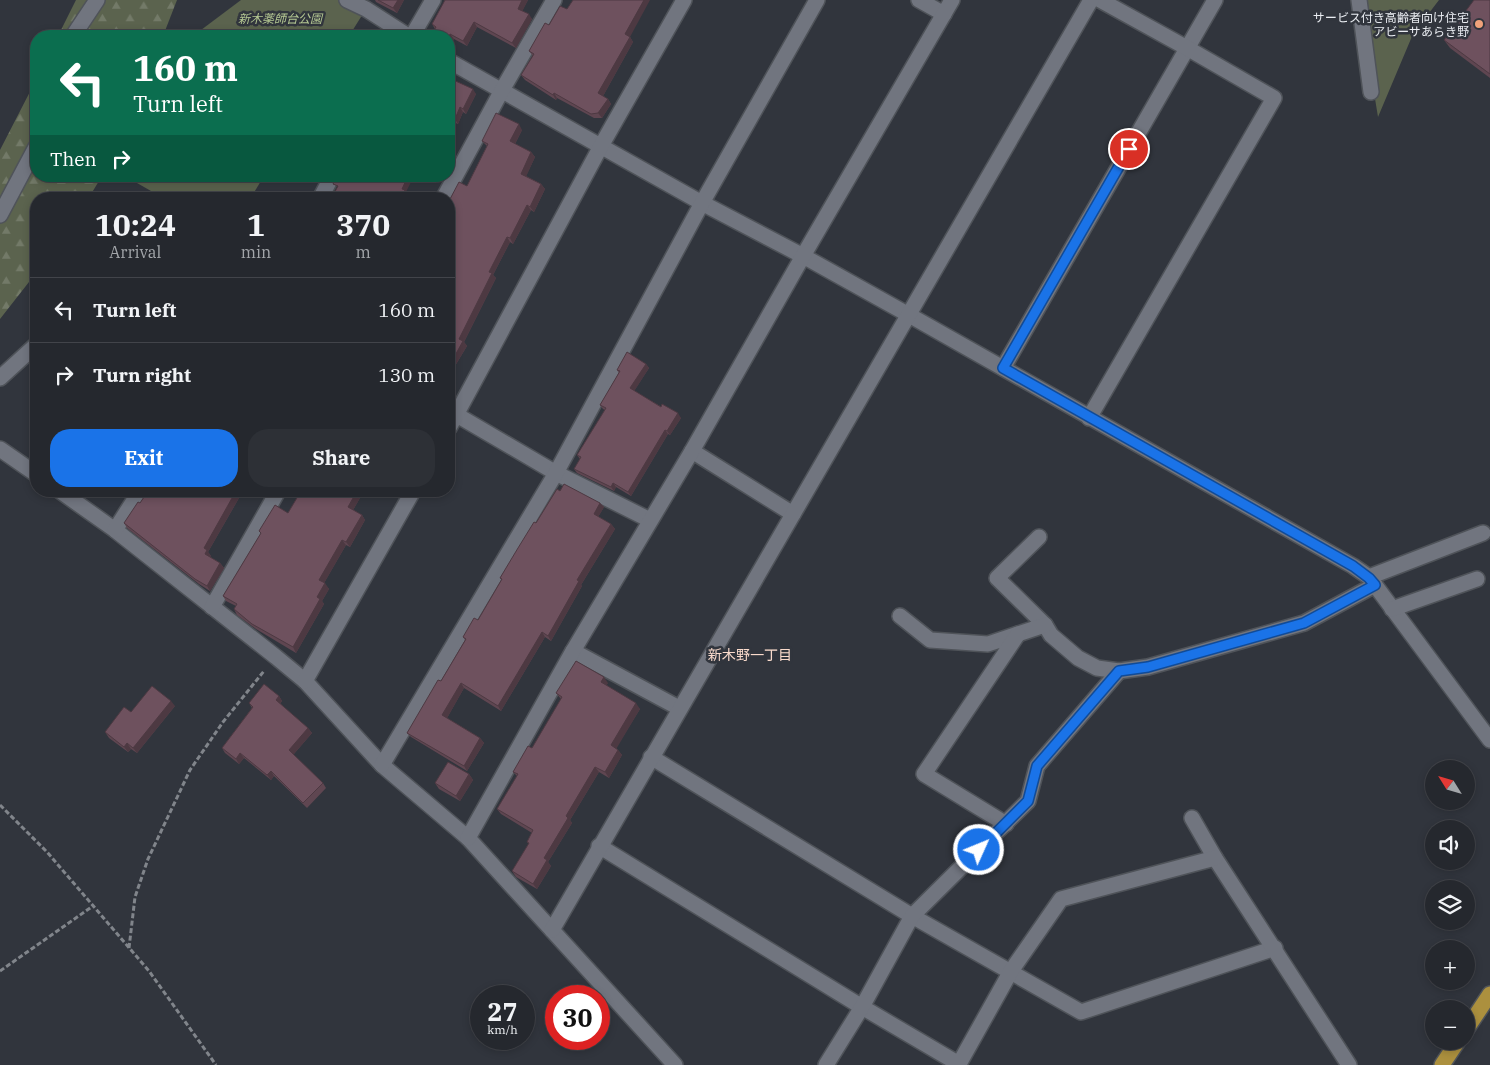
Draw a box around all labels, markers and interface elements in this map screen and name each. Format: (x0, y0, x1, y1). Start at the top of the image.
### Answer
place label: サービス付き高齢者向け住宅 アビーサあらき野 (1313, 10, 1469, 39)
park label: 新木薬師台公園 (238, 11, 324, 26)
marker: サービス付き高齢者向け住宅 アビーサあらき野 (1473, 18, 1485, 30)
text: 160 m (133, 45, 238, 91)
icon: left (50, 50, 115, 115)
text: Turn left (133, 89, 223, 118)
pin (1108, 128, 1150, 170)
icon: arrive (1115, 135, 1143, 163)
icon: right (107, 145, 135, 173)
text: Then (50, 147, 97, 171)
text: 10:24 (95, 205, 176, 244)
text: 1 (247, 205, 265, 244)
text: 370 (336, 205, 390, 244)
text: Arrival (109, 242, 161, 262)
text: min (241, 242, 271, 262)
text: m (356, 242, 371, 262)
icon: left (50, 296, 78, 324)
text: Turn left (93, 298, 176, 322)
text: 160 m (378, 298, 435, 322)
icon: right (50, 361, 78, 389)
text: Turn right (93, 363, 191, 387)
text: 130 m (378, 363, 435, 387)
button: Exit (50, 429, 238, 487)
button: Share (248, 429, 435, 487)
district label: 新木野一丁目 (708, 646, 792, 664)
north arrow (1425, 760, 1475, 810)
map controls (1425, 760, 1475, 1050)
button: sound (1425, 820, 1475, 870)
position arrow (952, 823, 1004, 875)
button: layers (1425, 880, 1475, 930)
button: + (1425, 940, 1475, 990)
speed limit sign: 30 (545, 985, 610, 1050)
text: 27 (487, 995, 518, 1028)
button: − (1425, 1000, 1475, 1050)
text: km/h (487, 1022, 518, 1037)

